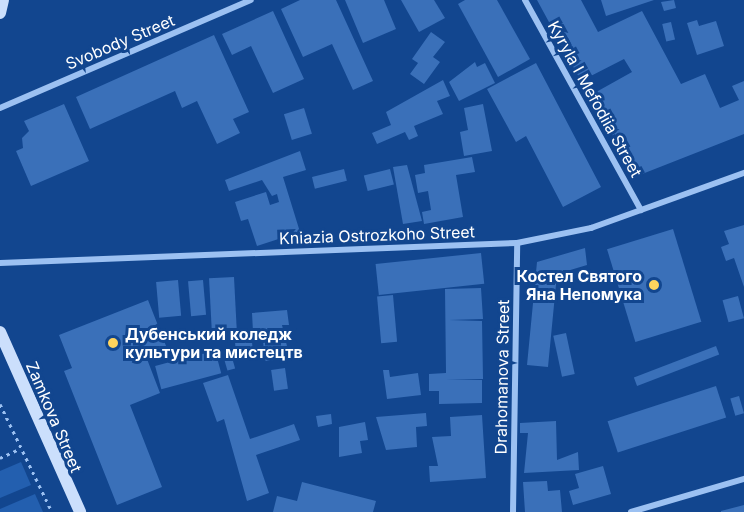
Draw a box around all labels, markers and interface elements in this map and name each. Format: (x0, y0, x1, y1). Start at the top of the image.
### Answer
street label: Svobody Street (63, 10, 177, 74)
street label: Kyryla I Mefodiia Street (544, 18, 646, 180)
street label: Kniazia Ostrozkoho Street (279, 222, 475, 248)
place label: Костел Святого Яна Непомука (517, 266, 642, 304)
marker: Костел Святого Яна Непомука (647, 278, 661, 292)
street label: Drahomanova Street (491, 299, 513, 455)
place label: Дубенський коледж культури та мистецтв (125, 324, 303, 362)
marker: Дубенський коледж культури та мистецтв (106, 336, 120, 350)
street label: Zamkova Street (22, 359, 86, 475)

